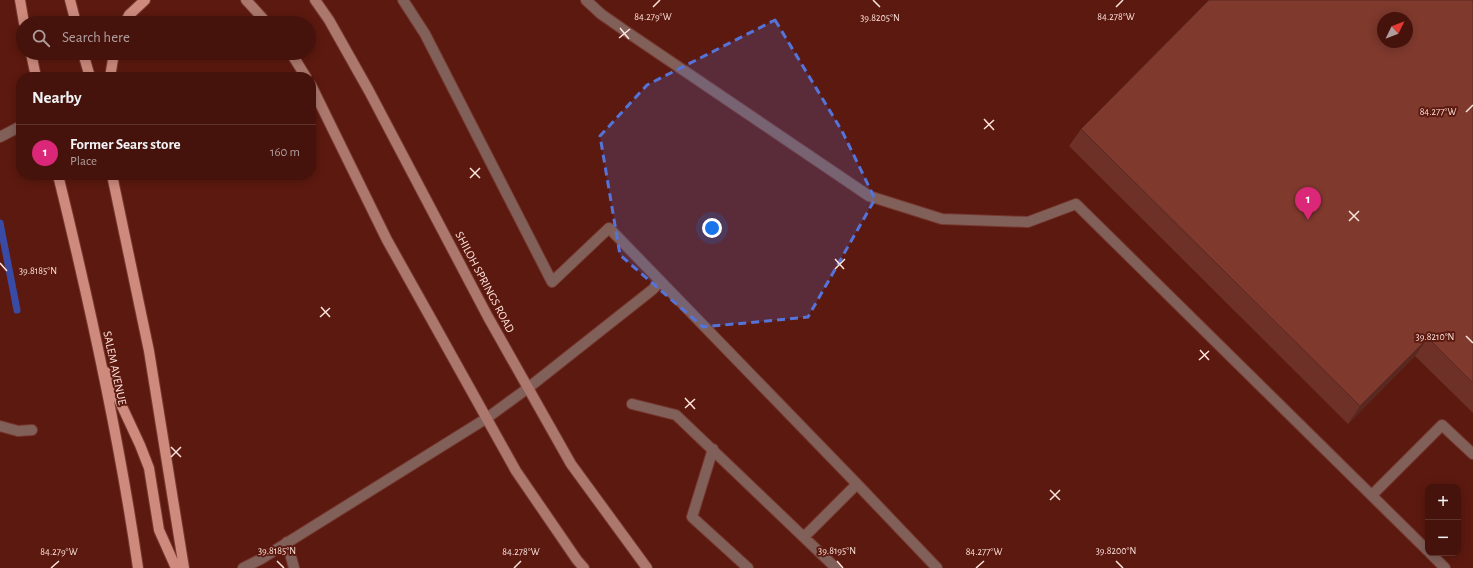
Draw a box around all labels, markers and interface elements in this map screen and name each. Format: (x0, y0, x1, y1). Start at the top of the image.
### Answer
text: 84.279°W (634, 12, 672, 22)
text: 84.278°W (1097, 12, 1135, 22)
north arrow (1377, 12, 1413, 48)
text: 39.8205°N (860, 13, 900, 23)
search box (16, 16, 316, 60)
icon: search (30, 27, 52, 49)
text: Search here (62, 30, 130, 45)
text: Nearby (32, 89, 82, 106)
text: 84.277°W (1420, 107, 1456, 117)
text: Former Sears store (70, 137, 181, 152)
text: 1 (43, 146, 47, 159)
text: 160 m (270, 146, 300, 159)
text: Place (70, 155, 97, 168)
pin: 1 (1295, 187, 1321, 220)
your location (702, 218, 722, 238)
street label: SHILOH SPRINGS ROAD (453, 229, 517, 335)
text: 39.8185°N (19, 266, 57, 276)
street label: SALEM AVENUE (101, 330, 129, 406)
text: 39.8210°N (1416, 332, 1454, 342)
map controls (1425, 484, 1461, 556)
button: + (1425, 484, 1461, 520)
button: − (1425, 520, 1461, 556)
text: 39.8185°N (258, 546, 296, 556)
text: 39.8195°N (818, 546, 856, 556)
text: 39.8200°N (1096, 546, 1136, 556)
text: 84.279°W (40, 547, 78, 557)
text: 84.278°W (502, 547, 540, 557)
text: 84.277°W (966, 547, 1002, 557)

